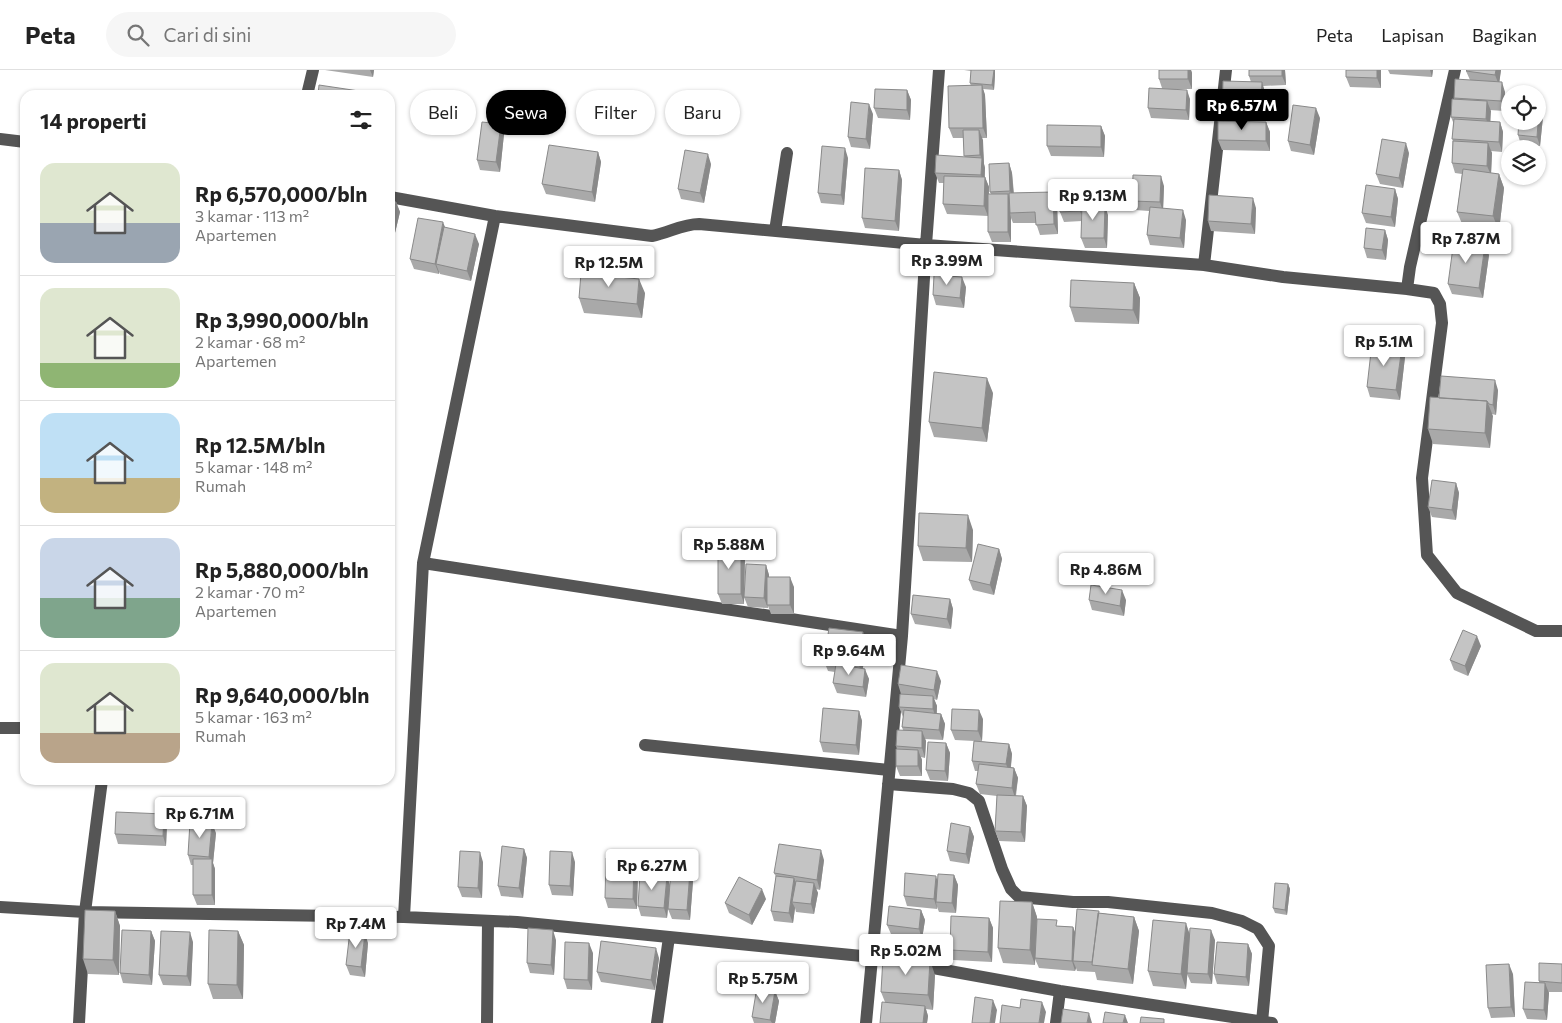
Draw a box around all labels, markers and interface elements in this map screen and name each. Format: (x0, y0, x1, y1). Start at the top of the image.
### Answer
search box (106, 12, 456, 57)
text: Peta (25, 20, 76, 49)
icon: search (124, 21, 152, 49)
text: Cari di sini (164, 23, 251, 46)
text: Peta (1316, 24, 1353, 46)
text: Lapisan (1381, 24, 1444, 46)
text: Bagikan (1472, 24, 1537, 46)
map controls (1501, 85, 1546, 185)
button: locate (1501, 85, 1546, 130)
pin: Rp 6.57M (1190, 88, 1294, 131)
chip: Beli (410, 90, 476, 135)
chip: Sewa (486, 90, 566, 135)
chip: Filter (576, 90, 655, 135)
chip: Baru (665, 90, 740, 135)
text: Rp 6.57M (1206, 95, 1278, 114)
icon: filters (347, 106, 375, 134)
text: 14 properti (40, 108, 147, 133)
button: layers (1501, 140, 1546, 185)
pin: Rp 9.13M (1041, 178, 1145, 221)
text: Rp 6,570,000/bln (195, 181, 367, 206)
icon: home (80, 183, 140, 243)
text: Rp 9.13M (1059, 185, 1127, 204)
text: 3 kamar · 113 m² (195, 206, 309, 225)
pin: Rp 7.87M (1414, 222, 1518, 264)
text: Apartemen (195, 225, 277, 244)
text: Rp 7.87M (1431, 228, 1501, 247)
pin: Rp 3.99M (895, 244, 999, 286)
pin: Rp 12.5M (557, 246, 661, 288)
text: Rp 3.99M (911, 250, 983, 269)
text: Rp 12.5M (575, 252, 643, 271)
text: Rp 3,990,000/bln (195, 307, 369, 332)
icon: home (80, 308, 140, 368)
pin: Rp 5.1M (1338, 324, 1430, 367)
text: Rp 5.1M (1355, 331, 1413, 350)
text: 2 kamar · 68 m² (195, 332, 305, 351)
text: Apartemen (195, 351, 277, 370)
text: Rp 12.5M/bln (195, 432, 325, 457)
icon: home (80, 433, 140, 493)
text: 5 kamar · 148 m² (195, 457, 313, 476)
text: Rumah (195, 476, 246, 495)
pin: Rp 5.88M (677, 528, 781, 570)
text: Rp 5.88M (693, 534, 765, 553)
pin: Rp 4.86M (1054, 552, 1158, 595)
text: Rp 5,880,000/bln (195, 557, 369, 582)
icon: home (80, 558, 140, 618)
text: Rp 4.86M (1070, 559, 1142, 578)
text: 2 kamar · 70 m² (195, 582, 305, 601)
text: Apartemen (195, 601, 277, 620)
pin: Rp 9.64M (797, 634, 901, 676)
text: Rp 9.64M (813, 640, 885, 659)
text: Rp 9,640,000/bln (195, 682, 369, 707)
icon: home (80, 683, 140, 743)
text: 5 kamar · 163 m² (195, 707, 312, 726)
text: Rumah (195, 726, 246, 745)
pin: Rp 6.71M (148, 796, 252, 839)
text: Rp 6.71M (166, 803, 234, 822)
pin: Rp 6.27M (600, 848, 704, 891)
text: Rp 6.27M (617, 855, 687, 874)
pin: Rp 7.4M (310, 906, 402, 949)
text: Rp 7.4M (326, 913, 386, 932)
pin: Rp 5.02M (854, 934, 958, 976)
text: Rp 5.02M (870, 940, 942, 959)
pin: Rp 5.75M (711, 962, 815, 1004)
text: Rp 5.75M (728, 968, 798, 987)

